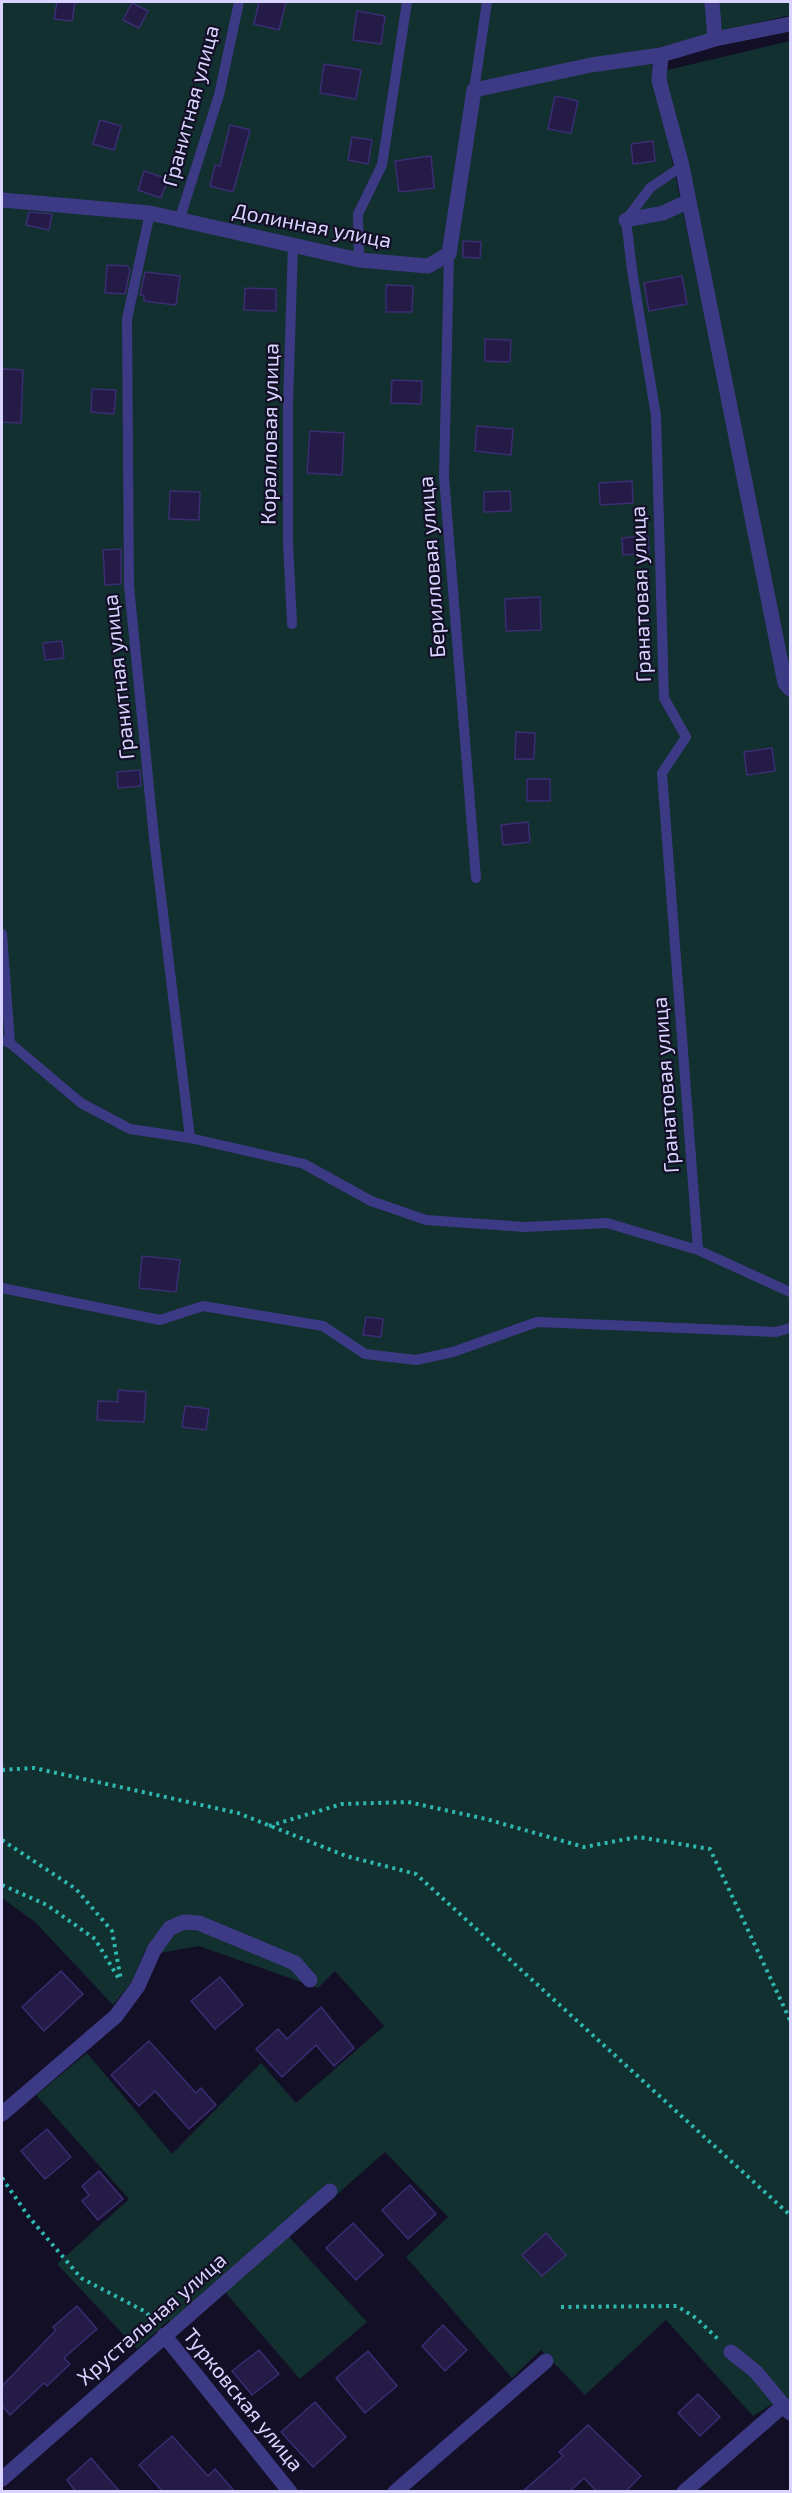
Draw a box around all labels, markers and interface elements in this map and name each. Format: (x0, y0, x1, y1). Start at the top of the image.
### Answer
street label: Гранитная улица (157, 23, 225, 189)
street label: Долинная улица (230, 198, 394, 254)
street label: Коралловая улица (256, 343, 284, 525)
street label: Берилловая улица (413, 475, 451, 659)
street label: Гранатовая улица (625, 505, 657, 683)
street label: Гранитная улица (98, 593, 140, 761)
street label: Гранатовая улица (647, 996, 685, 1174)
street label: Хрустальная улица (72, 2247, 232, 2391)
street label: Турковская улица (178, 2323, 308, 2477)

